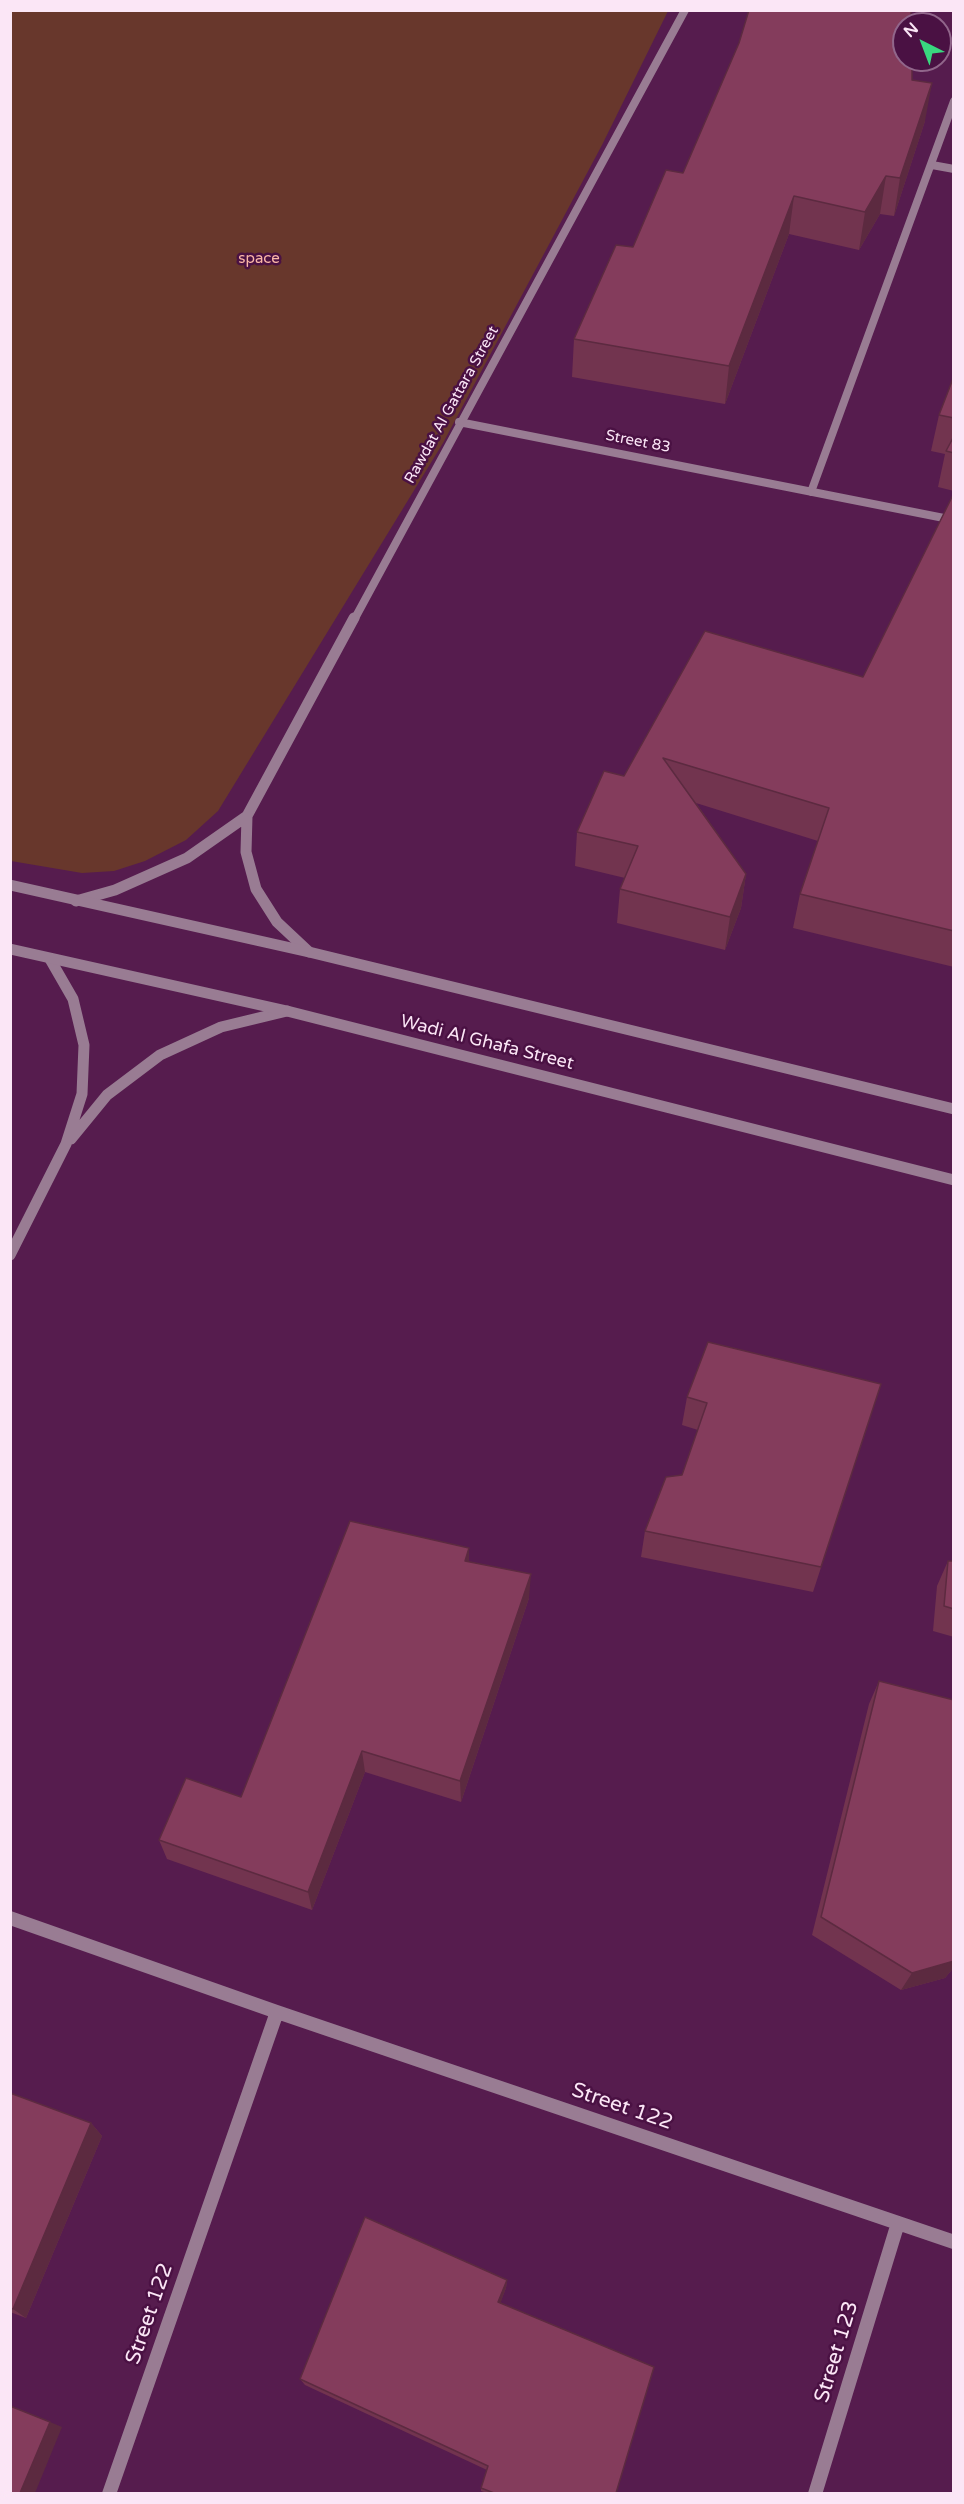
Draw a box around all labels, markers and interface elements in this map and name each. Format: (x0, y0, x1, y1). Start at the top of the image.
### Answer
north arrow (892, 12, 952, 72)
text: N (900, 18, 923, 42)
park label: space (238, 250, 280, 268)
street label: Rawdat Al Gattara Street (401, 323, 503, 487)
street label: Street 83 (604, 427, 672, 457)
street label: Wadi Al Ghafa Street (398, 1011, 576, 1075)
street label: Street 122 (568, 2078, 676, 2136)
street label: Street 122 (121, 2260, 179, 2368)
street label: Street 123 (810, 2298, 864, 2406)

